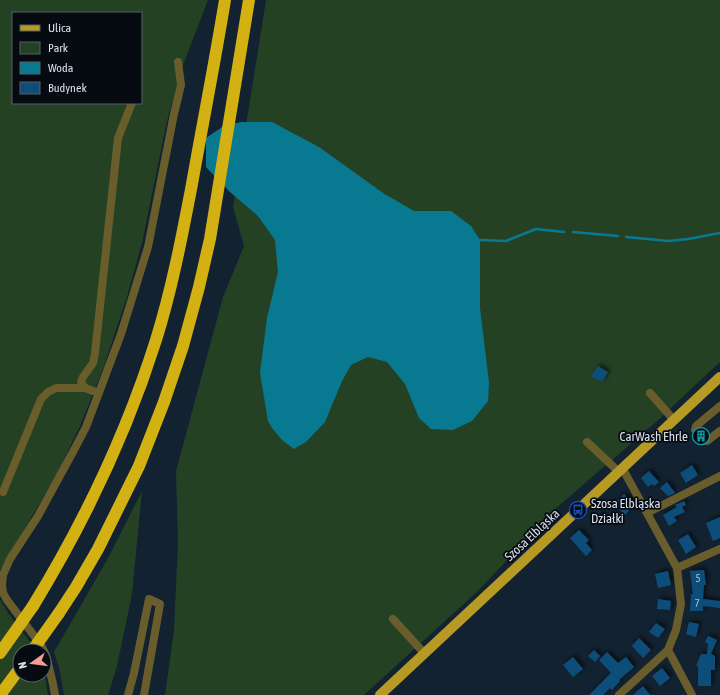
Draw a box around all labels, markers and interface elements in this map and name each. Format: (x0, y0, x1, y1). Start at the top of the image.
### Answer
legend (12, 12, 142, 104)
text: Ulica (48, 21, 71, 35)
text: Park (48, 41, 69, 55)
text: Woda (48, 61, 73, 75)
text: Budynek (48, 81, 87, 95)
building icon: CarWash Ehrle (691, 426, 711, 446)
place label: CarWash Ehrle (620, 429, 688, 444)
place label: Szosa Elbląska Działki (591, 496, 661, 526)
bus stop icon: Szosa Elbląska Działki (568, 500, 588, 520)
street label: Szosa Elbląska (501, 506, 563, 564)
house number: 5 (695, 572, 701, 584)
house number: 7 (694, 597, 700, 609)
north arrow (12, 643, 52, 683)
text: N (16, 661, 29, 670)

